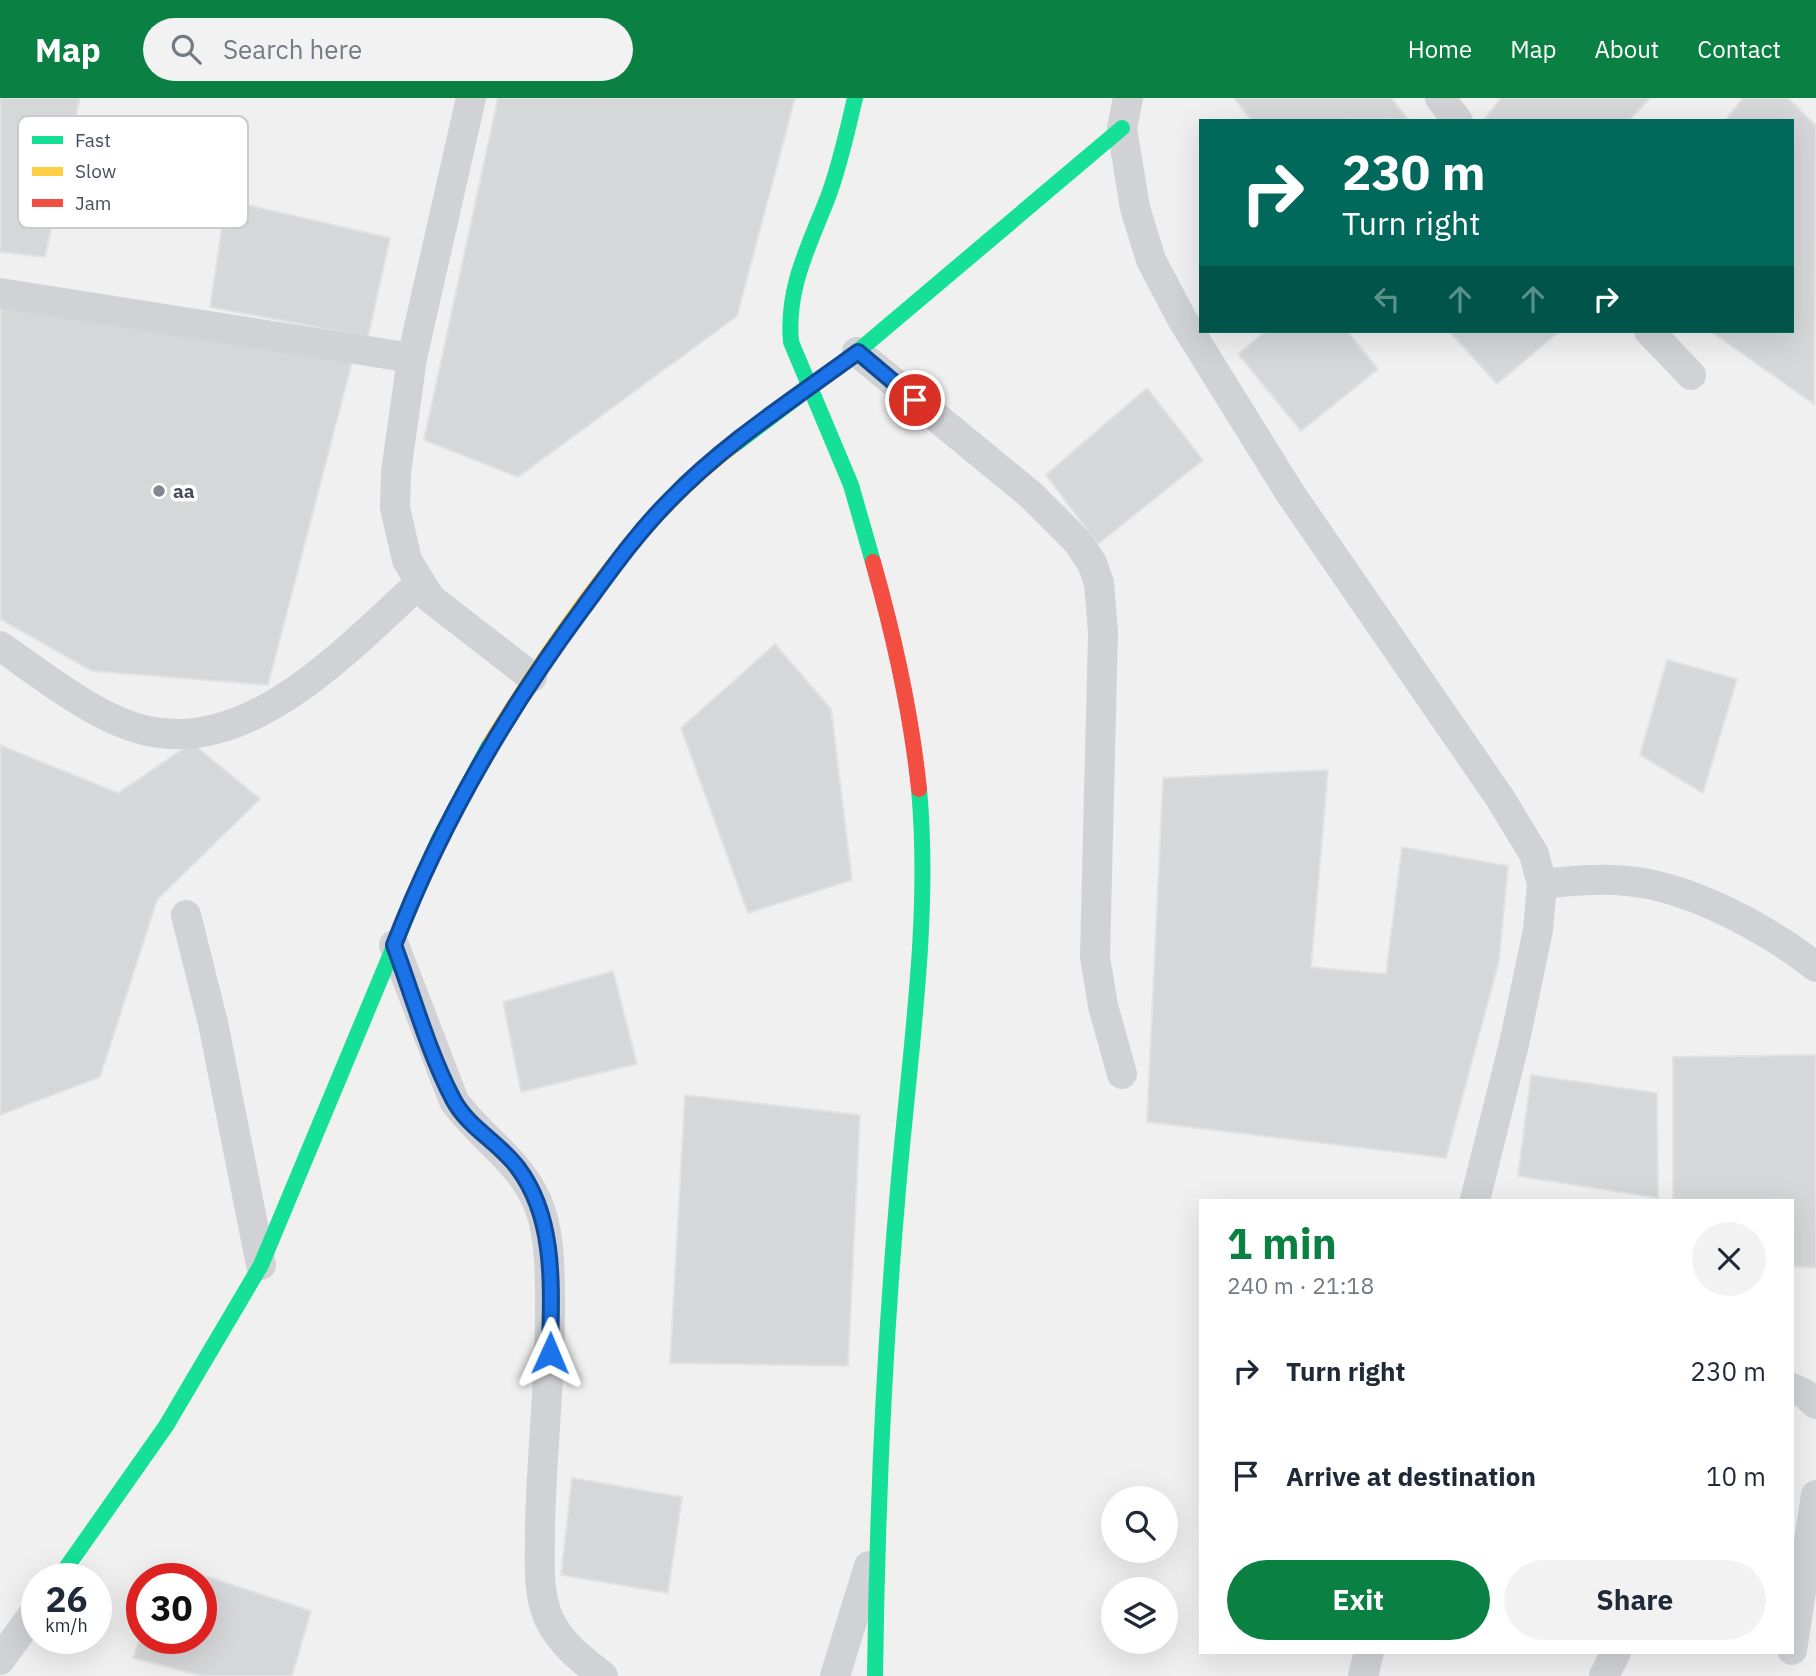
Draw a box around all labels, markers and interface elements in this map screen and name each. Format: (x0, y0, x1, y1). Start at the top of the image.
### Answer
search box (143, 18, 633, 81)
text: Map (35, 28, 101, 71)
icon: search (167, 30, 205, 68)
text: Search here (223, 32, 362, 66)
text: Home (1408, 33, 1472, 65)
text: Map (1510, 33, 1556, 65)
text: About (1594, 33, 1659, 65)
text: Contact (1697, 33, 1781, 65)
legend (18, 116, 248, 228)
text: Fast (75, 128, 111, 152)
text: 230 m (1342, 140, 1486, 203)
icon: right (1227, 147, 1318, 238)
text: Slow (75, 159, 116, 183)
text: Jam (75, 191, 111, 215)
text: Turn right (1342, 202, 1480, 244)
icon: left (1368, 280, 1406, 318)
icon: ahead (1441, 280, 1479, 318)
icon: ahead (1514, 280, 1552, 318)
icon: right (1587, 280, 1625, 318)
pin (885, 370, 945, 430)
icon: arrive (896, 381, 934, 419)
place label: aa (173, 479, 195, 503)
marker: aa (151, 483, 167, 499)
text: 1 min (1227, 1216, 1337, 1271)
button: close (1692, 1222, 1766, 1296)
text: 240 m · 21:18 (1227, 1270, 1374, 1300)
position arrow (513, 1316, 587, 1390)
icon: right (1227, 1352, 1265, 1390)
text: Turn right (1286, 1354, 1405, 1388)
text: 230 m (1690, 1354, 1766, 1388)
icon: arrive (1227, 1457, 1265, 1495)
text: Arrive at destination (1286, 1459, 1536, 1493)
text: 10 m (1706, 1459, 1766, 1493)
map controls (1101, 1486, 1178, 1654)
button: search (1101, 1486, 1178, 1563)
button: Exit (1227, 1560, 1490, 1640)
button: Share (1504, 1560, 1766, 1640)
speed limit sign: 30 (126, 1563, 217, 1654)
text: 26 (45, 1576, 88, 1622)
button: layers (1101, 1577, 1178, 1654)
text: km/h (45, 1614, 88, 1637)

